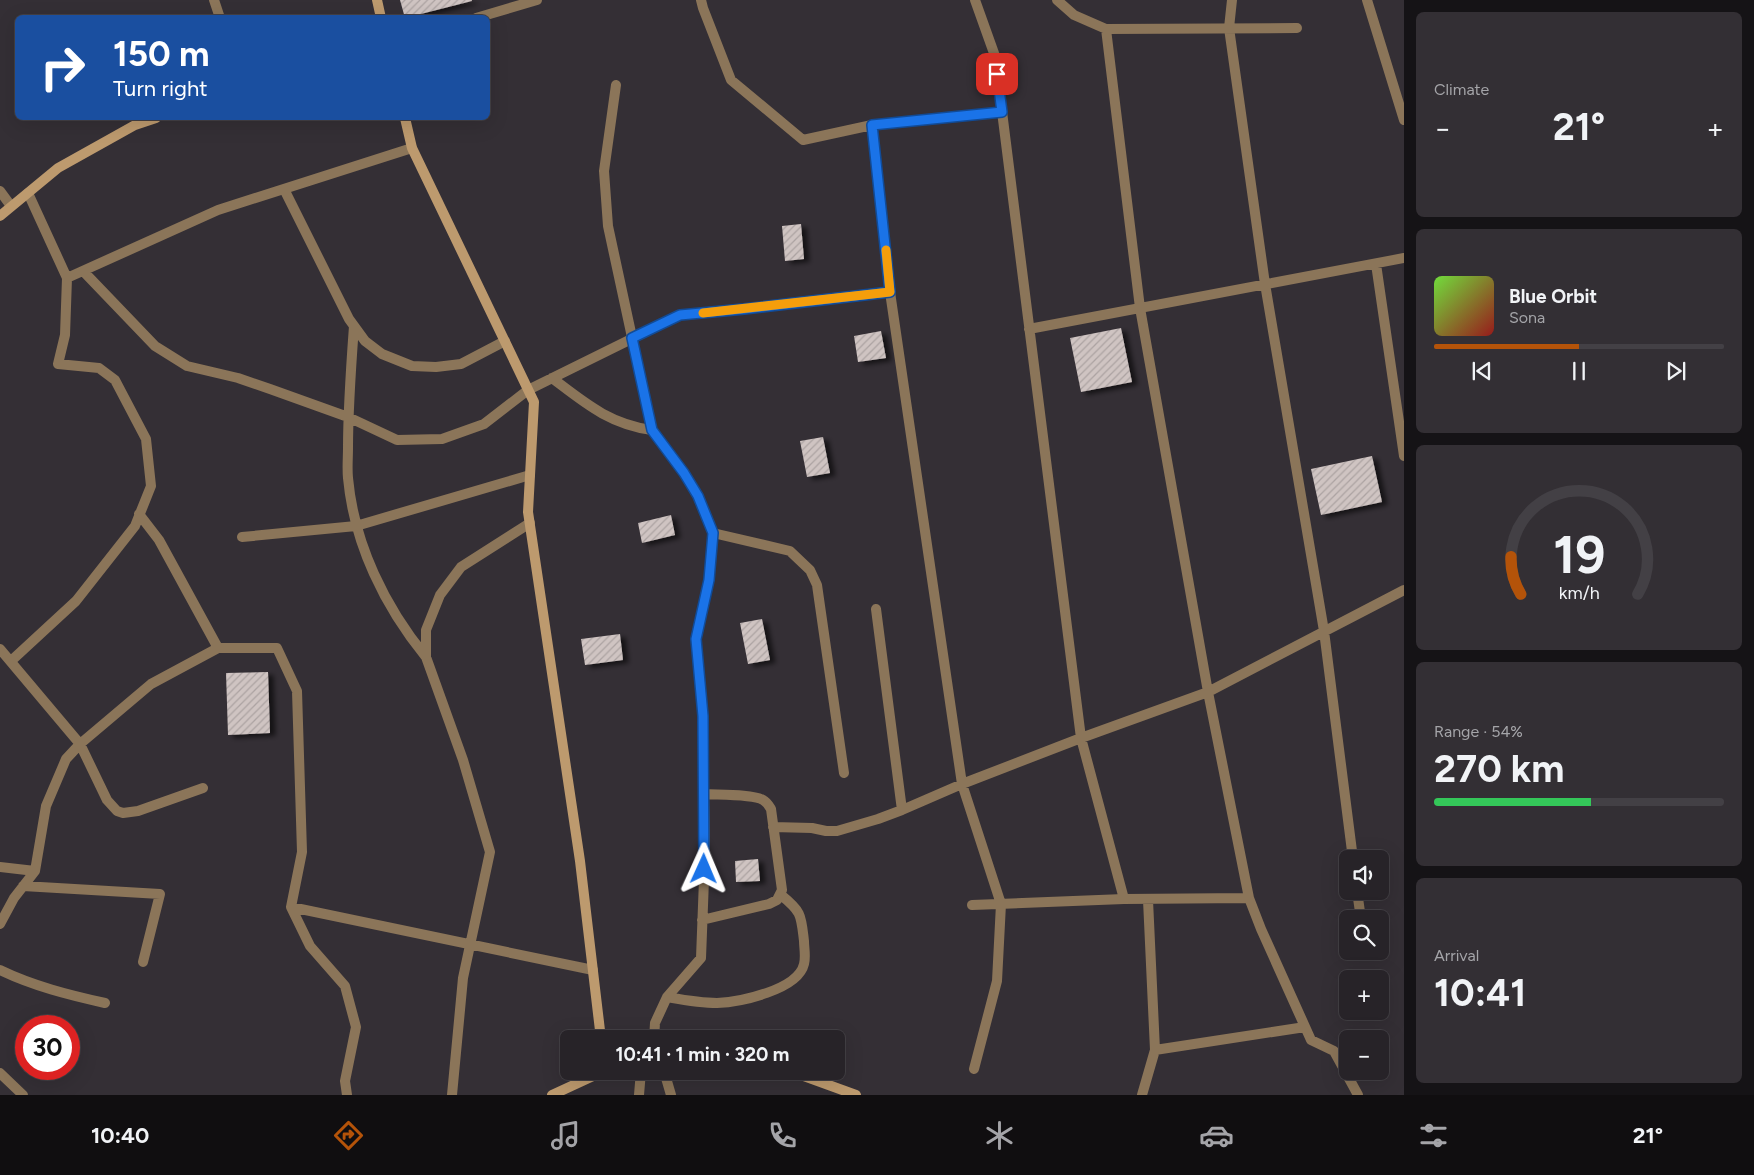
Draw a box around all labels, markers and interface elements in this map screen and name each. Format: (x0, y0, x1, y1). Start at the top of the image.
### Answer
text: 150 m (113, 33, 210, 75)
icon: right (30, 35, 95, 100)
pin (976, 53, 1018, 95)
icon: arrive (983, 60, 1011, 88)
text: Turn right (113, 75, 208, 102)
text: Climate (1434, 80, 1489, 99)
text: 21° (1553, 104, 1605, 150)
text: − (1434, 111, 1451, 145)
text: + (1707, 111, 1724, 145)
text: Blue Orbit (1509, 285, 1597, 308)
text: Sona (1509, 308, 1545, 327)
icon: previous (1468, 357, 1496, 385)
icon: pause (1565, 357, 1593, 385)
icon: next (1662, 357, 1690, 385)
text: 19 (1553, 524, 1605, 586)
text: km/h (1559, 582, 1599, 603)
text: Range · 54% (1434, 722, 1523, 741)
text: 270 km (1434, 746, 1564, 792)
position arrow (677, 842, 729, 894)
map controls (1339, 850, 1389, 1080)
button: sound (1339, 850, 1389, 900)
button: search (1339, 910, 1389, 960)
text: Arrival (1434, 946, 1479, 965)
button: + (1339, 970, 1389, 1020)
text: 10:41 (1434, 970, 1526, 1016)
speed limit sign: 30 (15, 1015, 80, 1080)
button: − (1339, 1030, 1389, 1080)
text: 10:41 · 1 min · 320 m (616, 1043, 789, 1066)
icon: directions (331, 1118, 366, 1153)
icon: music (548, 1118, 583, 1153)
icon: phone (765, 1118, 800, 1153)
icon: climate (982, 1118, 1017, 1153)
icon: car (1199, 1118, 1234, 1153)
icon: filters (1416, 1118, 1451, 1153)
text: 10:40 (91, 1122, 149, 1149)
text: 21° (1633, 1122, 1663, 1149)

